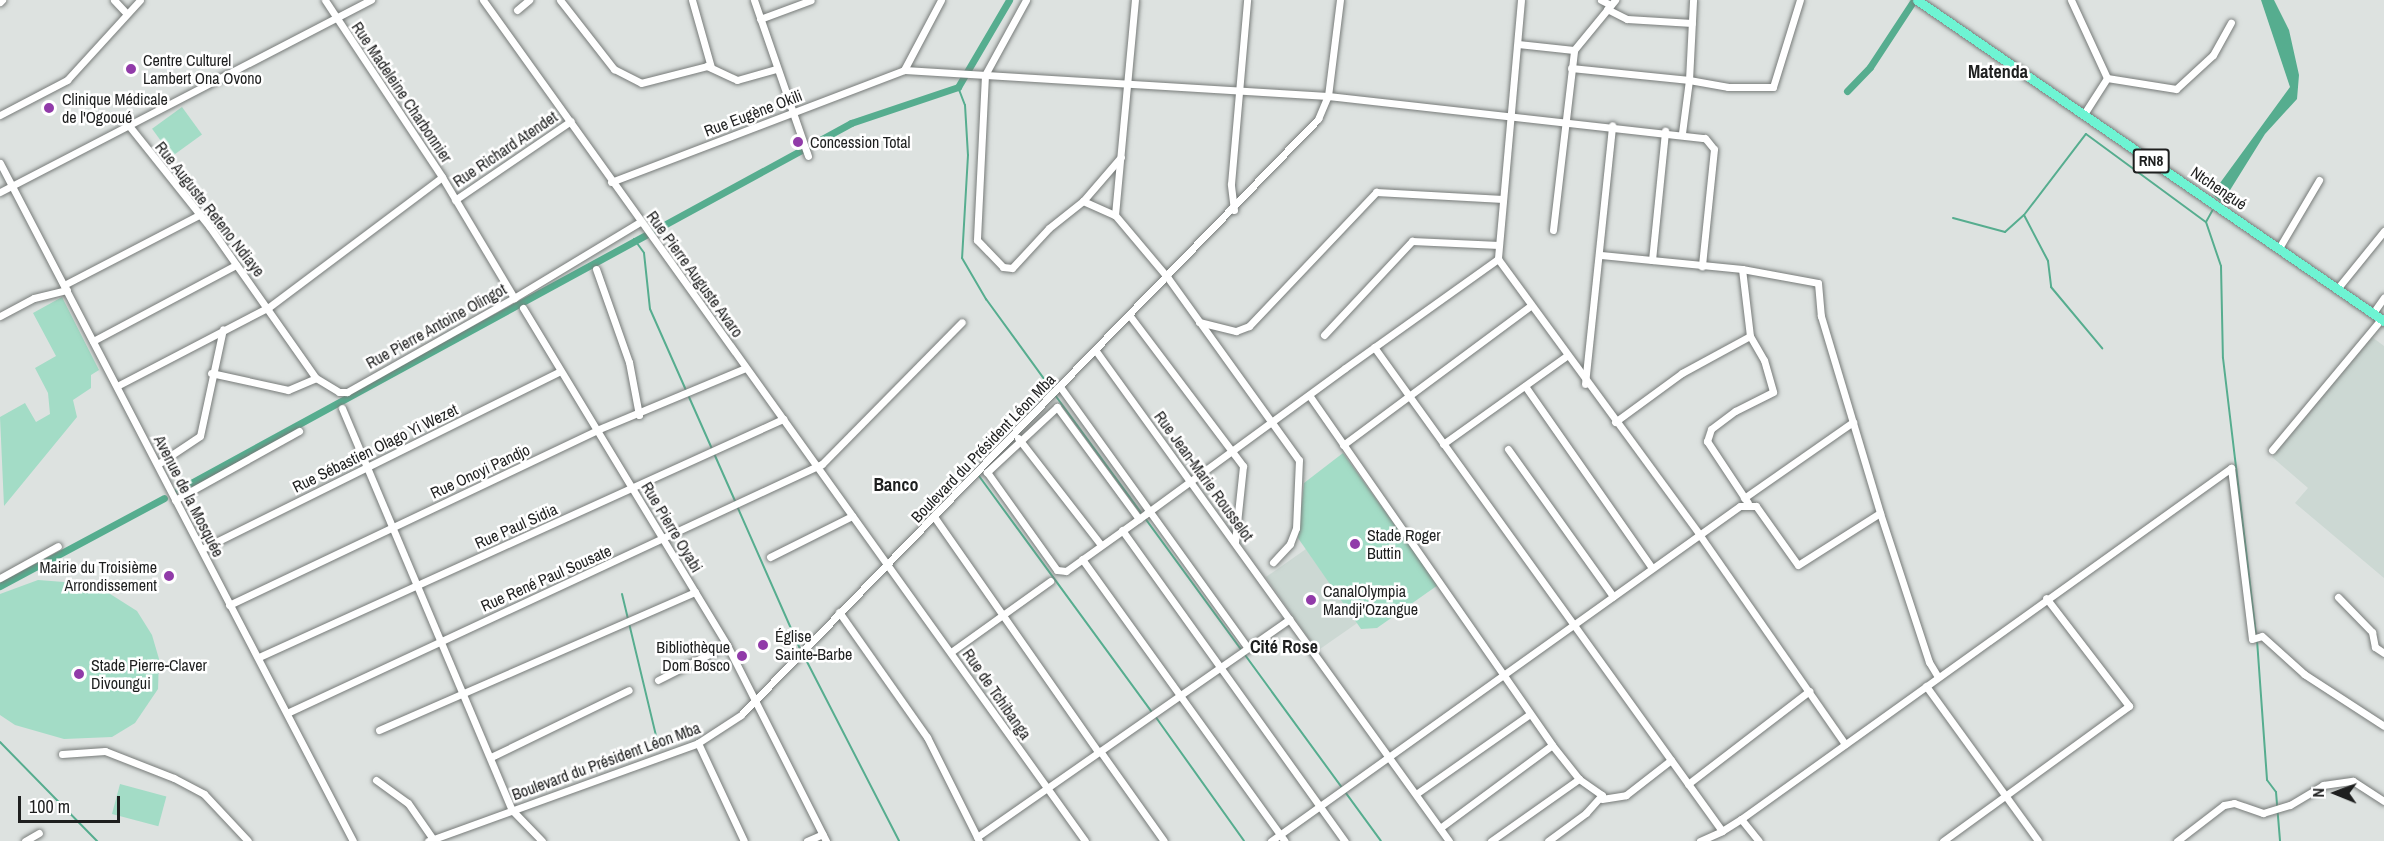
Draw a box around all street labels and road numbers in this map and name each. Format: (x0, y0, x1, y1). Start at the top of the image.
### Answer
street label: Rue Madeleine Charbonnier (348, 18, 456, 166)
street label: Rue Eugène Okili (701, 85, 805, 141)
street label: Rue Richard Atendet (449, 107, 561, 191)
street label: Rue Auguste Reteno Ndiaye (151, 137, 269, 281)
road number: RN8 (2132, 149, 2170, 173)
street label: Ntchengué (2187, 162, 2251, 214)
street label: Rue Pierre Auguste Avaro (642, 206, 748, 342)
street label: Rue Pierre Antoine Olingot (362, 279, 510, 373)
street label: Boulevard du Président Léon Mba (907, 370, 1059, 526)
street label: Rue Sébastien Olago Yi Wezet (289, 400, 461, 496)
street label: Rue Jean-Marie Rousselot (1150, 407, 1258, 545)
street label: Avenue de la Mosquée (150, 432, 228, 560)
street label: Rue Onoyi Pandjo (427, 440, 533, 502)
street label: Rue Pierre Oyabi (637, 478, 707, 576)
street label: Rue Paul Sidia (472, 499, 560, 553)
street label: Rue René Paul Sousate (478, 541, 614, 615)
street label: Rue de Tchibanga (959, 645, 1035, 743)
street label: Boulevard du Président Léon Mba (509, 718, 703, 804)

